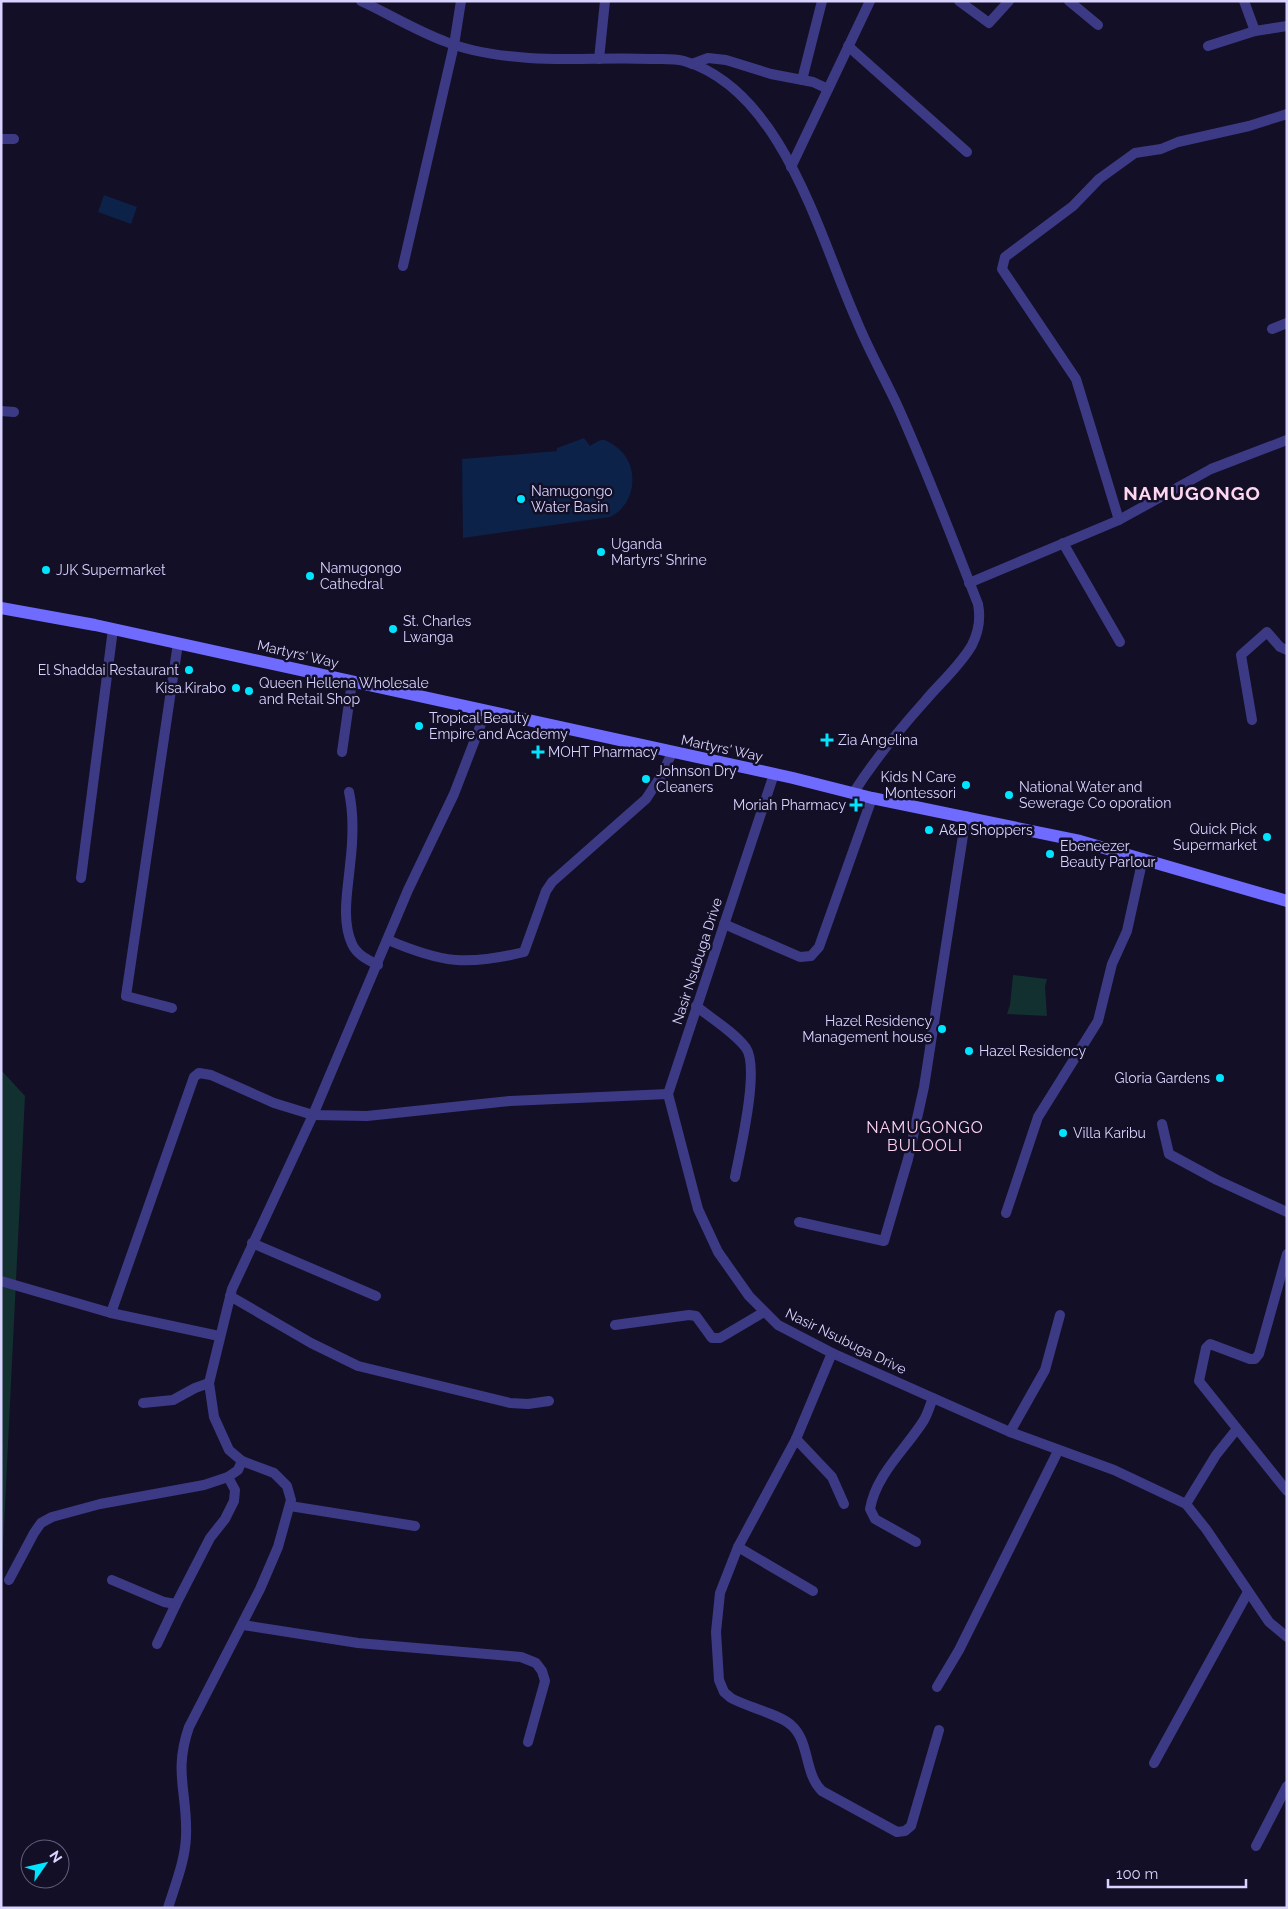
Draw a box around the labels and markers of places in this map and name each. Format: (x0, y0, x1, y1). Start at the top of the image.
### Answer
place label: Namugongo Water Basin (531, 483, 613, 515)
marker: Namugongo Water Basin (515, 493, 527, 505)
place label: Uganda Martyrs' Shrine (611, 536, 707, 568)
marker: Uganda Martyrs' Shrine (595, 546, 607, 558)
place label: Namugongo Cathedral (320, 560, 402, 592)
place label: JJK Supermarket (56, 562, 166, 578)
marker: JJK Supermarket (40, 564, 52, 576)
marker: Namugongo Cathedral (304, 570, 316, 582)
place label: St. Charles Lwanga (403, 613, 472, 645)
marker: St. Charles Lwanga (387, 623, 399, 635)
place label: El Shaddai Restaurant (38, 662, 179, 678)
marker: El Shaddai Restaurant (183, 664, 195, 676)
place label: Queen Hellena Wholesale and Retail Shop (259, 675, 429, 707)
place label: Kisa.Kirabo (155, 680, 226, 696)
marker: Kisa.Kirabo (230, 682, 242, 694)
marker: Queen Hellena Wholesale and Retail Shop (243, 685, 255, 697)
place label: Tropical Beauty Empire and Academy (429, 710, 568, 742)
marker: Tropical Beauty Empire and Academy (413, 720, 425, 732)
place label: Zia Angelina (838, 732, 918, 748)
marker: Zia Angelina (820, 733, 834, 747)
place label: MOHT Pharmacy (548, 744, 658, 760)
marker: MOHT Pharmacy (532, 746, 544, 758)
place label: Johnson Dry Cleaners (656, 763, 737, 795)
place label: Kids N Care Montessori (880, 769, 956, 801)
marker: Johnson Dry Cleaners (640, 773, 652, 785)
marker: Kids N Care Montessori (960, 779, 972, 791)
place label: National Water and Sewerage Co oporation (1019, 779, 1171, 811)
marker: National Water and Sewerage Co oporation (1003, 789, 1015, 801)
place label: Moriah Pharmacy (733, 797, 846, 813)
marker: Moriah Pharmacy (850, 799, 862, 811)
place label: Quick Pick Supermarket (1173, 821, 1258, 853)
place label: A&B Shoppers (939, 822, 1033, 838)
marker: A&B Shoppers (923, 824, 935, 836)
marker: Quick Pick Supermarket (1261, 831, 1273, 843)
place label: Ebeneezer Beauty Parlour (1060, 838, 1156, 870)
marker: Ebeneezer Beauty Parlour (1044, 848, 1056, 860)
place label: Hazel Residency Management house (802, 1013, 932, 1045)
marker: Hazel Residency Management house (936, 1023, 948, 1035)
place label: Hazel Residency (979, 1043, 1086, 1059)
marker: Hazel Residency (963, 1045, 975, 1057)
place label: Gloria Gardens (1114, 1070, 1210, 1086)
marker: Gloria Gardens (1214, 1072, 1226, 1084)
place label: Villa Karibu (1073, 1125, 1146, 1141)
marker: Villa Karibu (1057, 1127, 1069, 1139)

